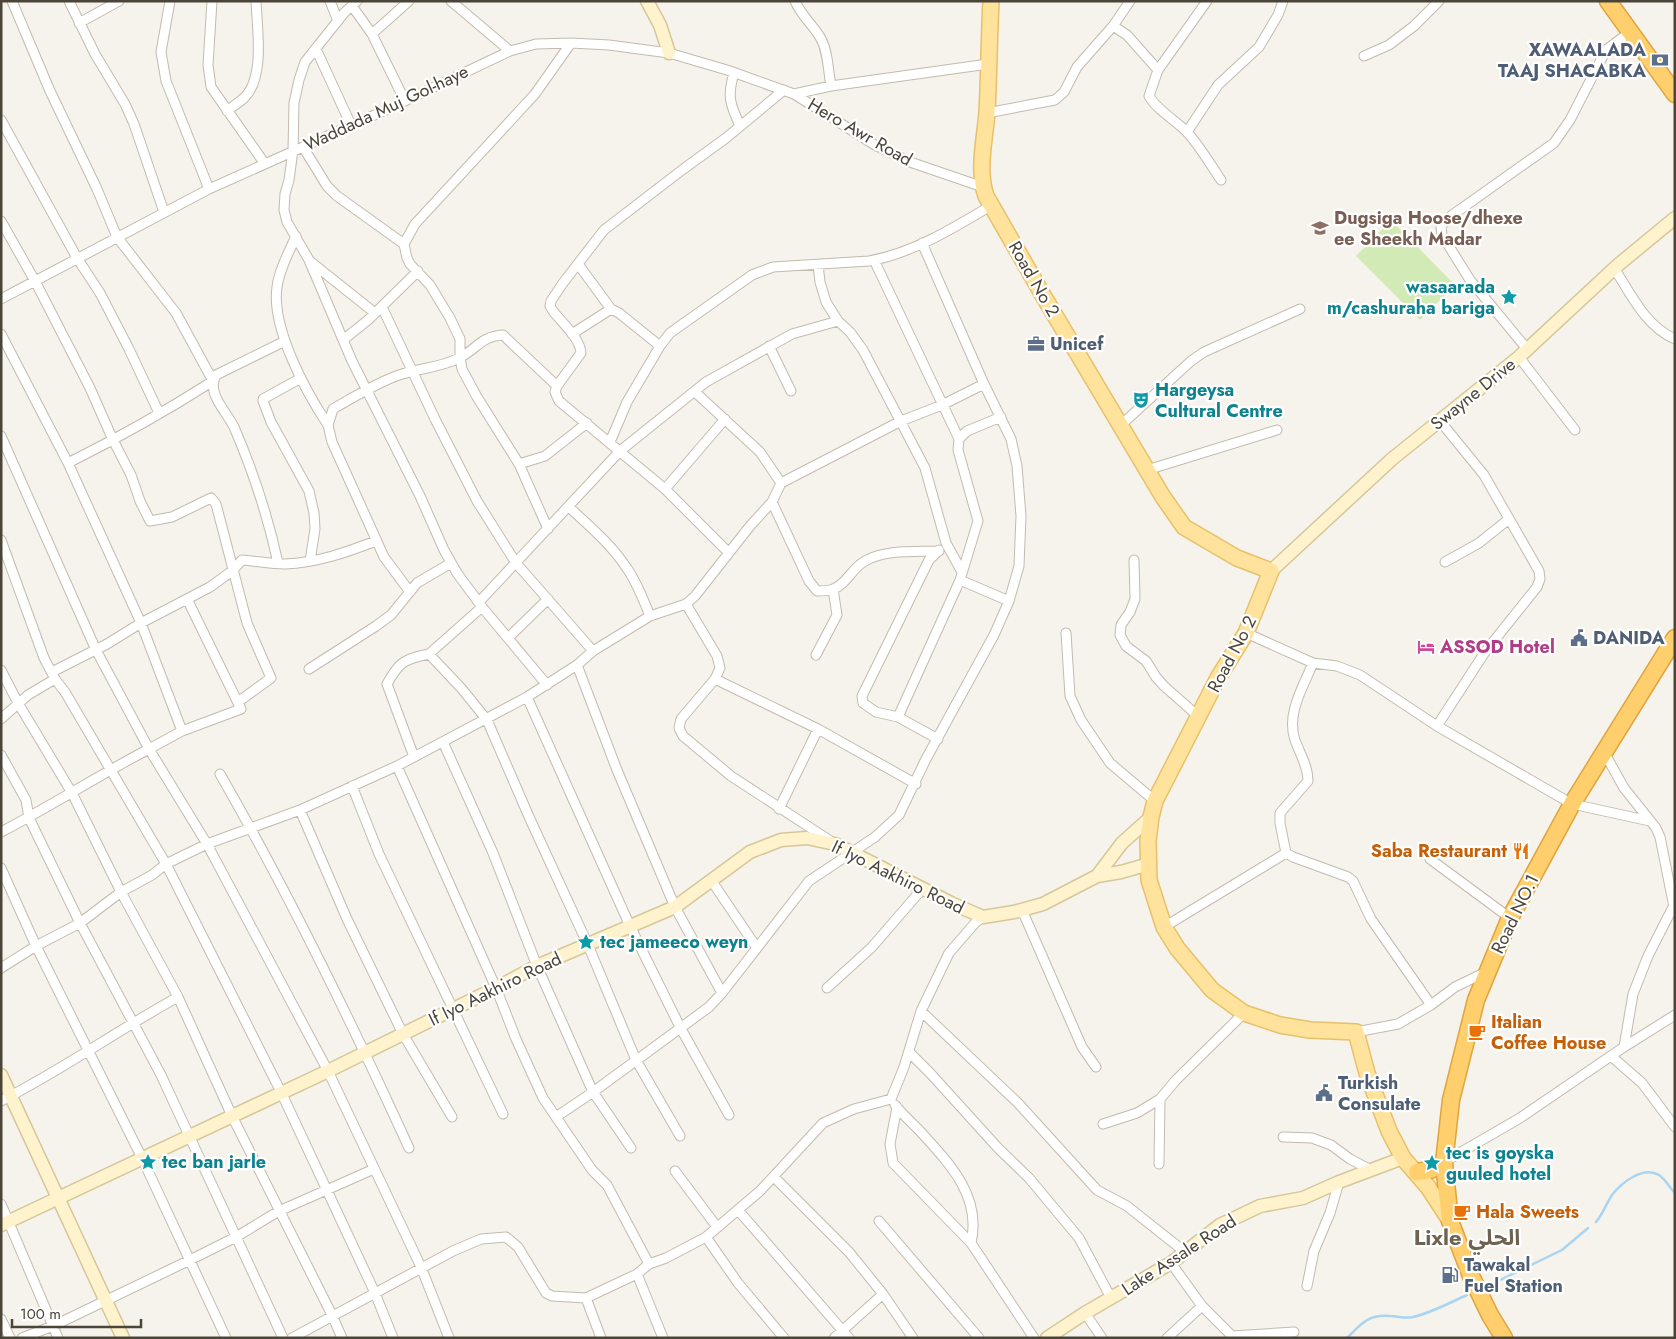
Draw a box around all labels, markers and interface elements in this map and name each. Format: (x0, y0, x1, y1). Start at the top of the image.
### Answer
place label: XAWAALADA TAAJ SHACABKA (1498, 37, 1647, 84)
bank icon: XAWAALADA TAAJ SHACABKA (1650, 50, 1670, 70)
street label: Waddada Muj Gol-haye (300, 58, 472, 158)
street label: Hero Awr Road (803, 92, 917, 172)
place label: Dugsiga Hoose/dhexe ee Sheekh Madar (1334, 205, 1523, 252)
school or university icon: Dugsiga Hoose/dhexe ee Sheekh Madar (1310, 218, 1330, 238)
street label: Road No 2 (1002, 236, 1066, 322)
place label: wasaarada m/cashuraha bariga (1327, 274, 1495, 321)
place icon: wasaarada m/cashuraha bariga (1499, 287, 1519, 307)
place label: Unicef (1050, 331, 1104, 357)
office icon: Unicef (1026, 334, 1046, 354)
street label: Swayne Drive (1425, 352, 1521, 436)
place label: Hargeysa Cultural Centre (1155, 377, 1283, 424)
theatre icon: Hargeysa Cultural Centre (1131, 390, 1151, 410)
street label: Road No 2 (1201, 611, 1263, 697)
place label: DANIDA (1593, 625, 1666, 651)
public building icon: DANIDA (1569, 628, 1589, 648)
place label: ASSOD Hotel (1439, 634, 1555, 660)
hotel icon: ASSOD Hotel (1416, 637, 1436, 657)
street label: If Iyo Aakhiro Road (827, 834, 969, 920)
place label: Saba Restaurant (1371, 838, 1507, 864)
restaurant icon: Saba Restaurant (1511, 841, 1531, 861)
street label: Road NO.1 (1485, 870, 1545, 958)
place label: tec jameeco weyn (600, 929, 748, 955)
place icon: tec jameeco weyn (576, 932, 596, 952)
street label: If Iyo Aakhiro Road (424, 946, 566, 1032)
place label: Italian Coffee House (1491, 1009, 1606, 1056)
cafe icon: Italian Coffee House (1467, 1022, 1487, 1042)
place label: Turkish Consulate (1338, 1070, 1421, 1117)
public building icon: Turkish Consulate (1314, 1083, 1334, 1103)
place label: tec is goyska guuled hotel (1446, 1140, 1554, 1187)
place label: tec ban jarle (162, 1149, 266, 1175)
place icon: tec ban jarle (138, 1152, 158, 1172)
place icon: tec is goyska guuled hotel (1422, 1153, 1442, 1173)
place label: Hala Sweets (1476, 1199, 1579, 1225)
cafe icon: Hala Sweets (1452, 1202, 1472, 1222)
street label: Lake Assale Road (1117, 1208, 1241, 1302)
district label: Lixle الحلي (1414, 1221, 1520, 1255)
place label: Tawakal Fuel Station (1464, 1252, 1563, 1299)
fuel station icon: Tawakal Fuel Station (1440, 1265, 1460, 1285)
scale bar (12, 1296, 141, 1328)
text: 100 m (20, 1303, 61, 1325)

